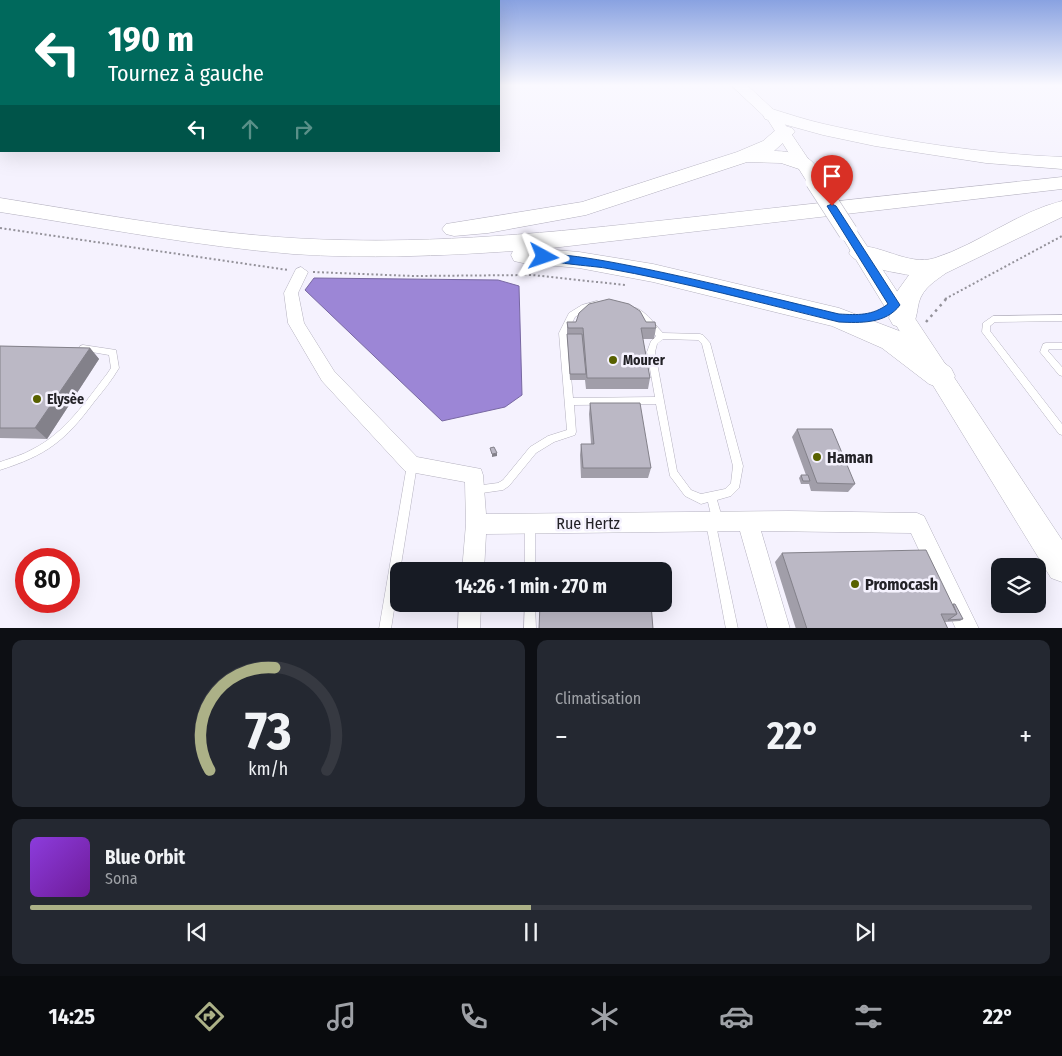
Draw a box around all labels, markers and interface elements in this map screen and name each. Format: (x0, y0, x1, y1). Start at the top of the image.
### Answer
text: 190 m (108, 18, 194, 60)
icon: left (25, 20, 90, 85)
text: Tournez à gauche (108, 60, 264, 87)
icon: left (183, 115, 211, 143)
icon: ahead (236, 115, 264, 143)
icon: right (289, 115, 317, 143)
pin (811, 155, 853, 206)
icon: arrive (818, 162, 846, 190)
position arrow (517, 230, 569, 282)
place label: Mourer (623, 352, 666, 369)
marker: Mourer (607, 354, 619, 366)
place label: Elysèe (47, 391, 84, 408)
marker: Elysèe (31, 393, 43, 405)
place label: Haman (827, 448, 873, 467)
marker: Haman (811, 451, 823, 463)
street label: Rue Hertz (556, 514, 620, 533)
speed limit sign: 80 (15, 548, 80, 613)
map controls (991, 558, 1046, 613)
button: layers (991, 558, 1046, 613)
text: 14:26 · 1 min · 270 m (455, 575, 607, 598)
place label: Promocash (865, 575, 938, 594)
marker: Promocash (849, 578, 861, 590)
text: Climatisation (555, 689, 641, 708)
text: 73 (245, 700, 292, 763)
text: 22° (767, 713, 820, 759)
text: − (555, 720, 568, 753)
text: + (1019, 720, 1032, 753)
text: km/h (249, 758, 288, 780)
text: Blue Orbit (105, 846, 185, 869)
text: Sona (105, 869, 138, 888)
icon: previous (183, 918, 211, 946)
icon: pause (517, 918, 545, 946)
icon: next (851, 918, 879, 946)
icon: directions (192, 999, 227, 1034)
icon: music (324, 999, 359, 1034)
icon: phone (456, 999, 491, 1034)
icon: climate (587, 999, 622, 1034)
icon: car (719, 999, 754, 1034)
icon: filters (851, 999, 886, 1034)
text: 14:25 (48, 1003, 95, 1030)
text: 22° (983, 1003, 1014, 1030)

